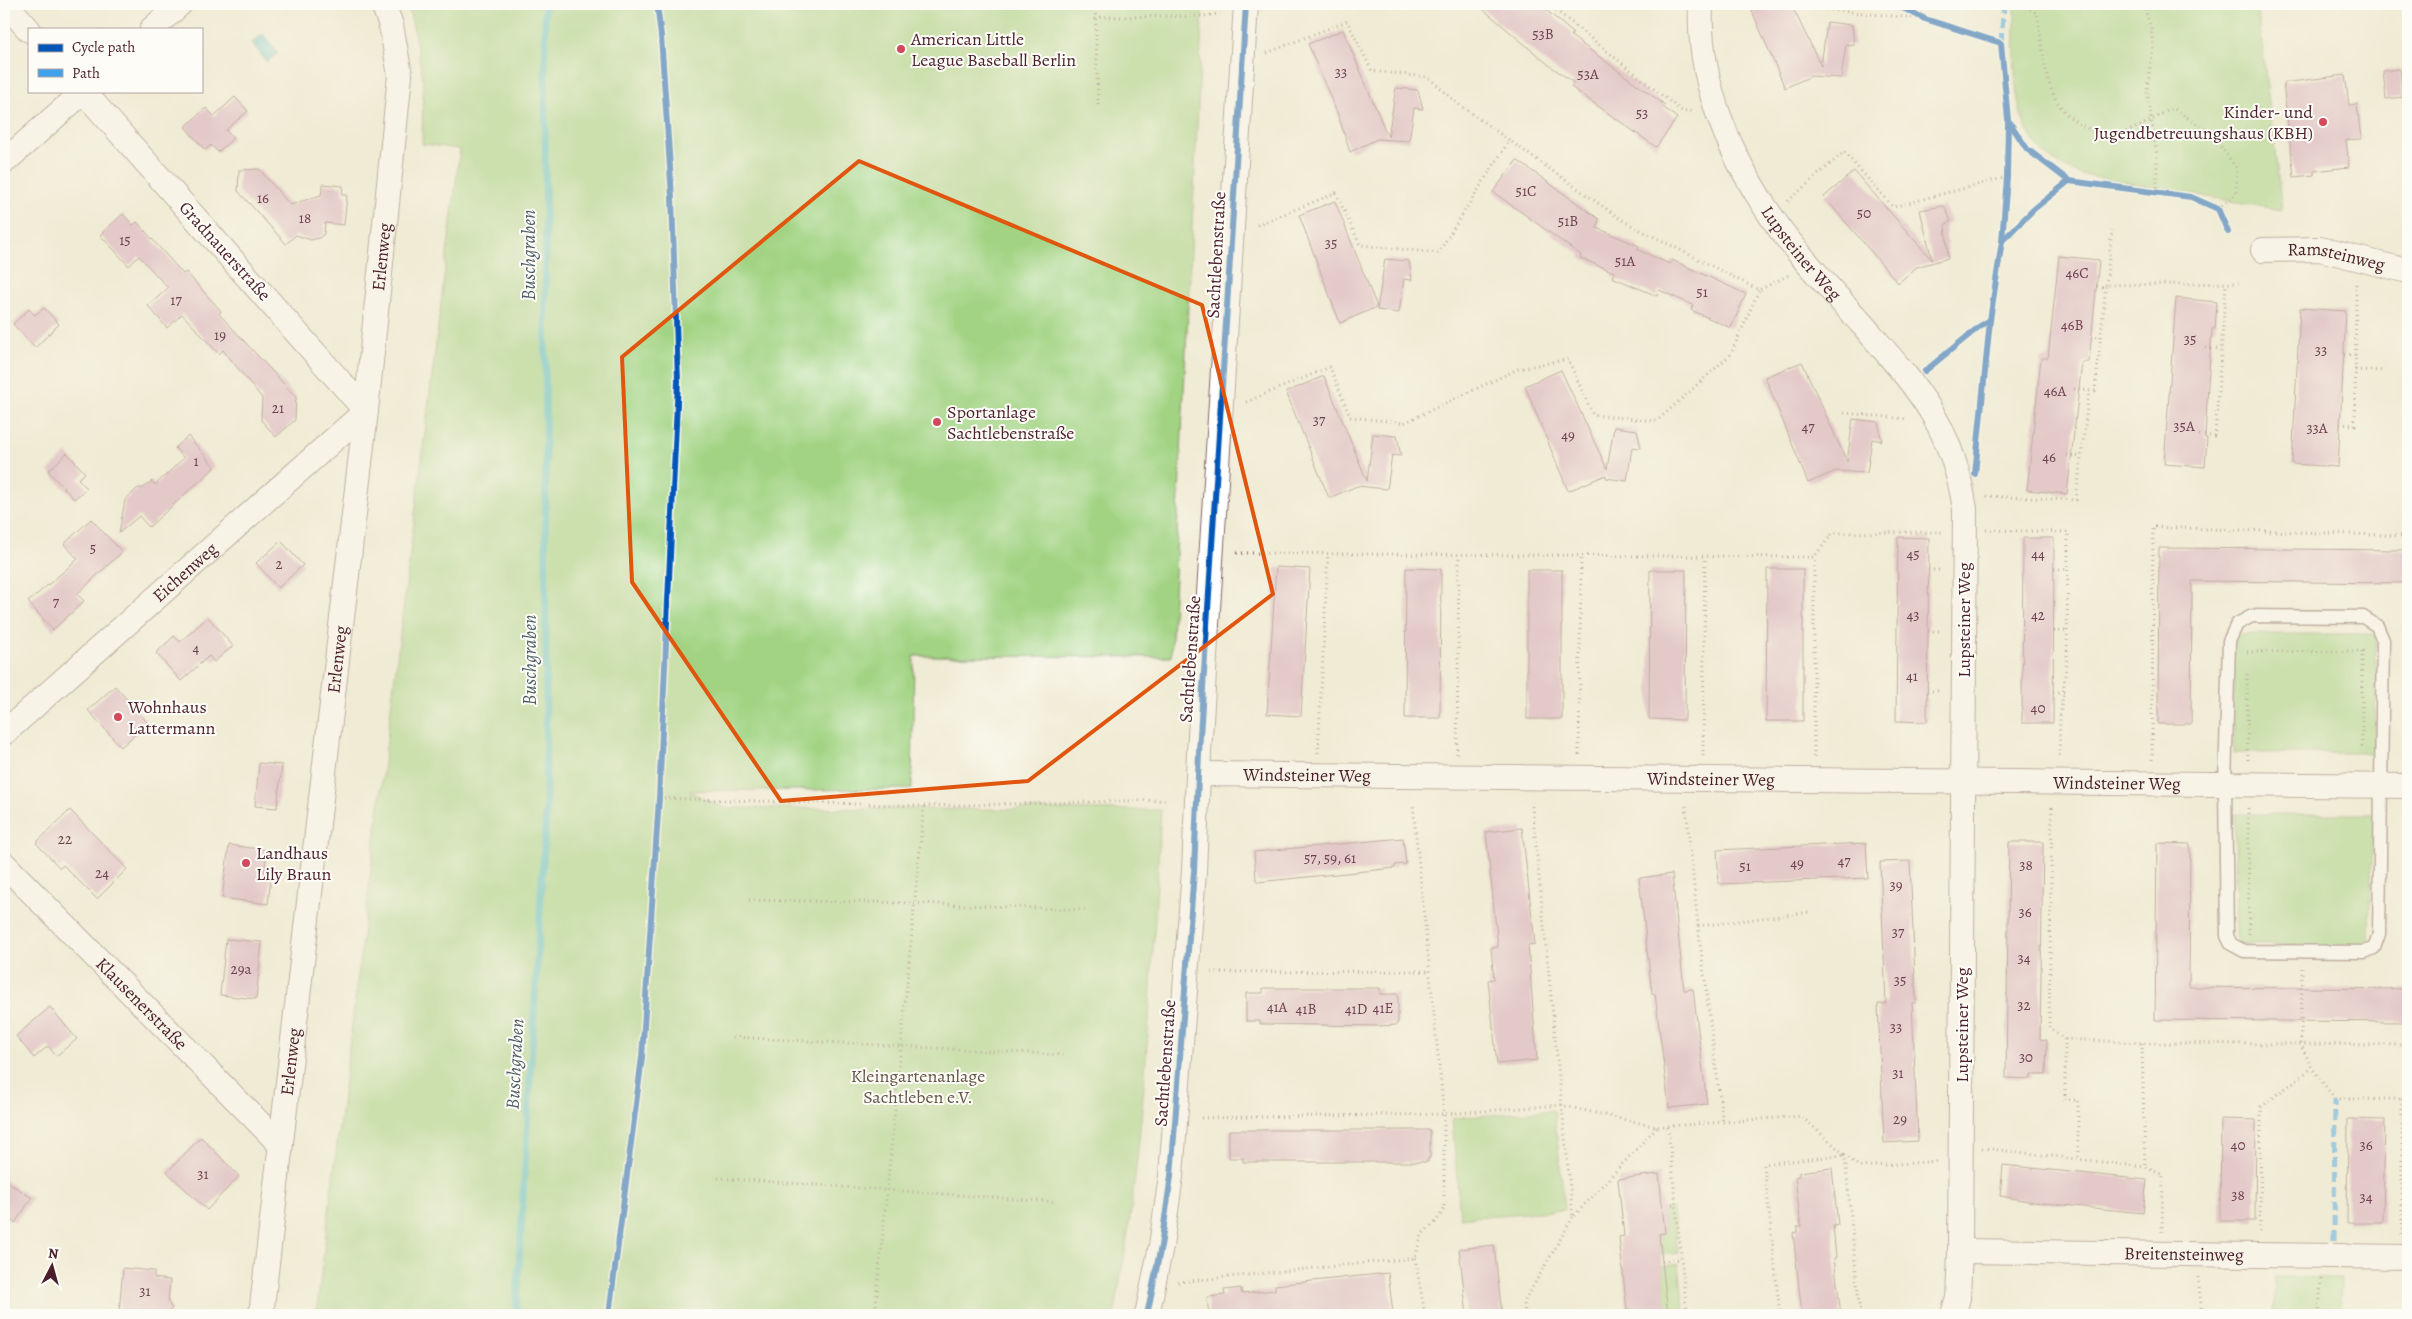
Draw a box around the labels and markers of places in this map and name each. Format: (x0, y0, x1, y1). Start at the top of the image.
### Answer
place label: American Little League Baseball Berlin (910, 27, 1076, 72)
marker: American Little League Baseball Berlin (895, 43, 907, 55)
place label: Kinder- und Jugendbetreuungshaus (KBH) (2094, 100, 2313, 145)
marker: Kinder- und Jugendbetreuungshaus (KBH) (2317, 116, 2329, 128)
place label: Sportanlage Sachtlebenstraße (947, 400, 1074, 445)
marker: Sportanlage Sachtlebenstraße (931, 416, 943, 428)
place label: Wohnhaus Lattermann (127, 695, 216, 740)
marker: Wohnhaus Lattermann (112, 711, 124, 723)
place label: Landhaus Lily Braun (256, 841, 332, 886)
marker: Landhaus Lily Braun (240, 857, 252, 869)

